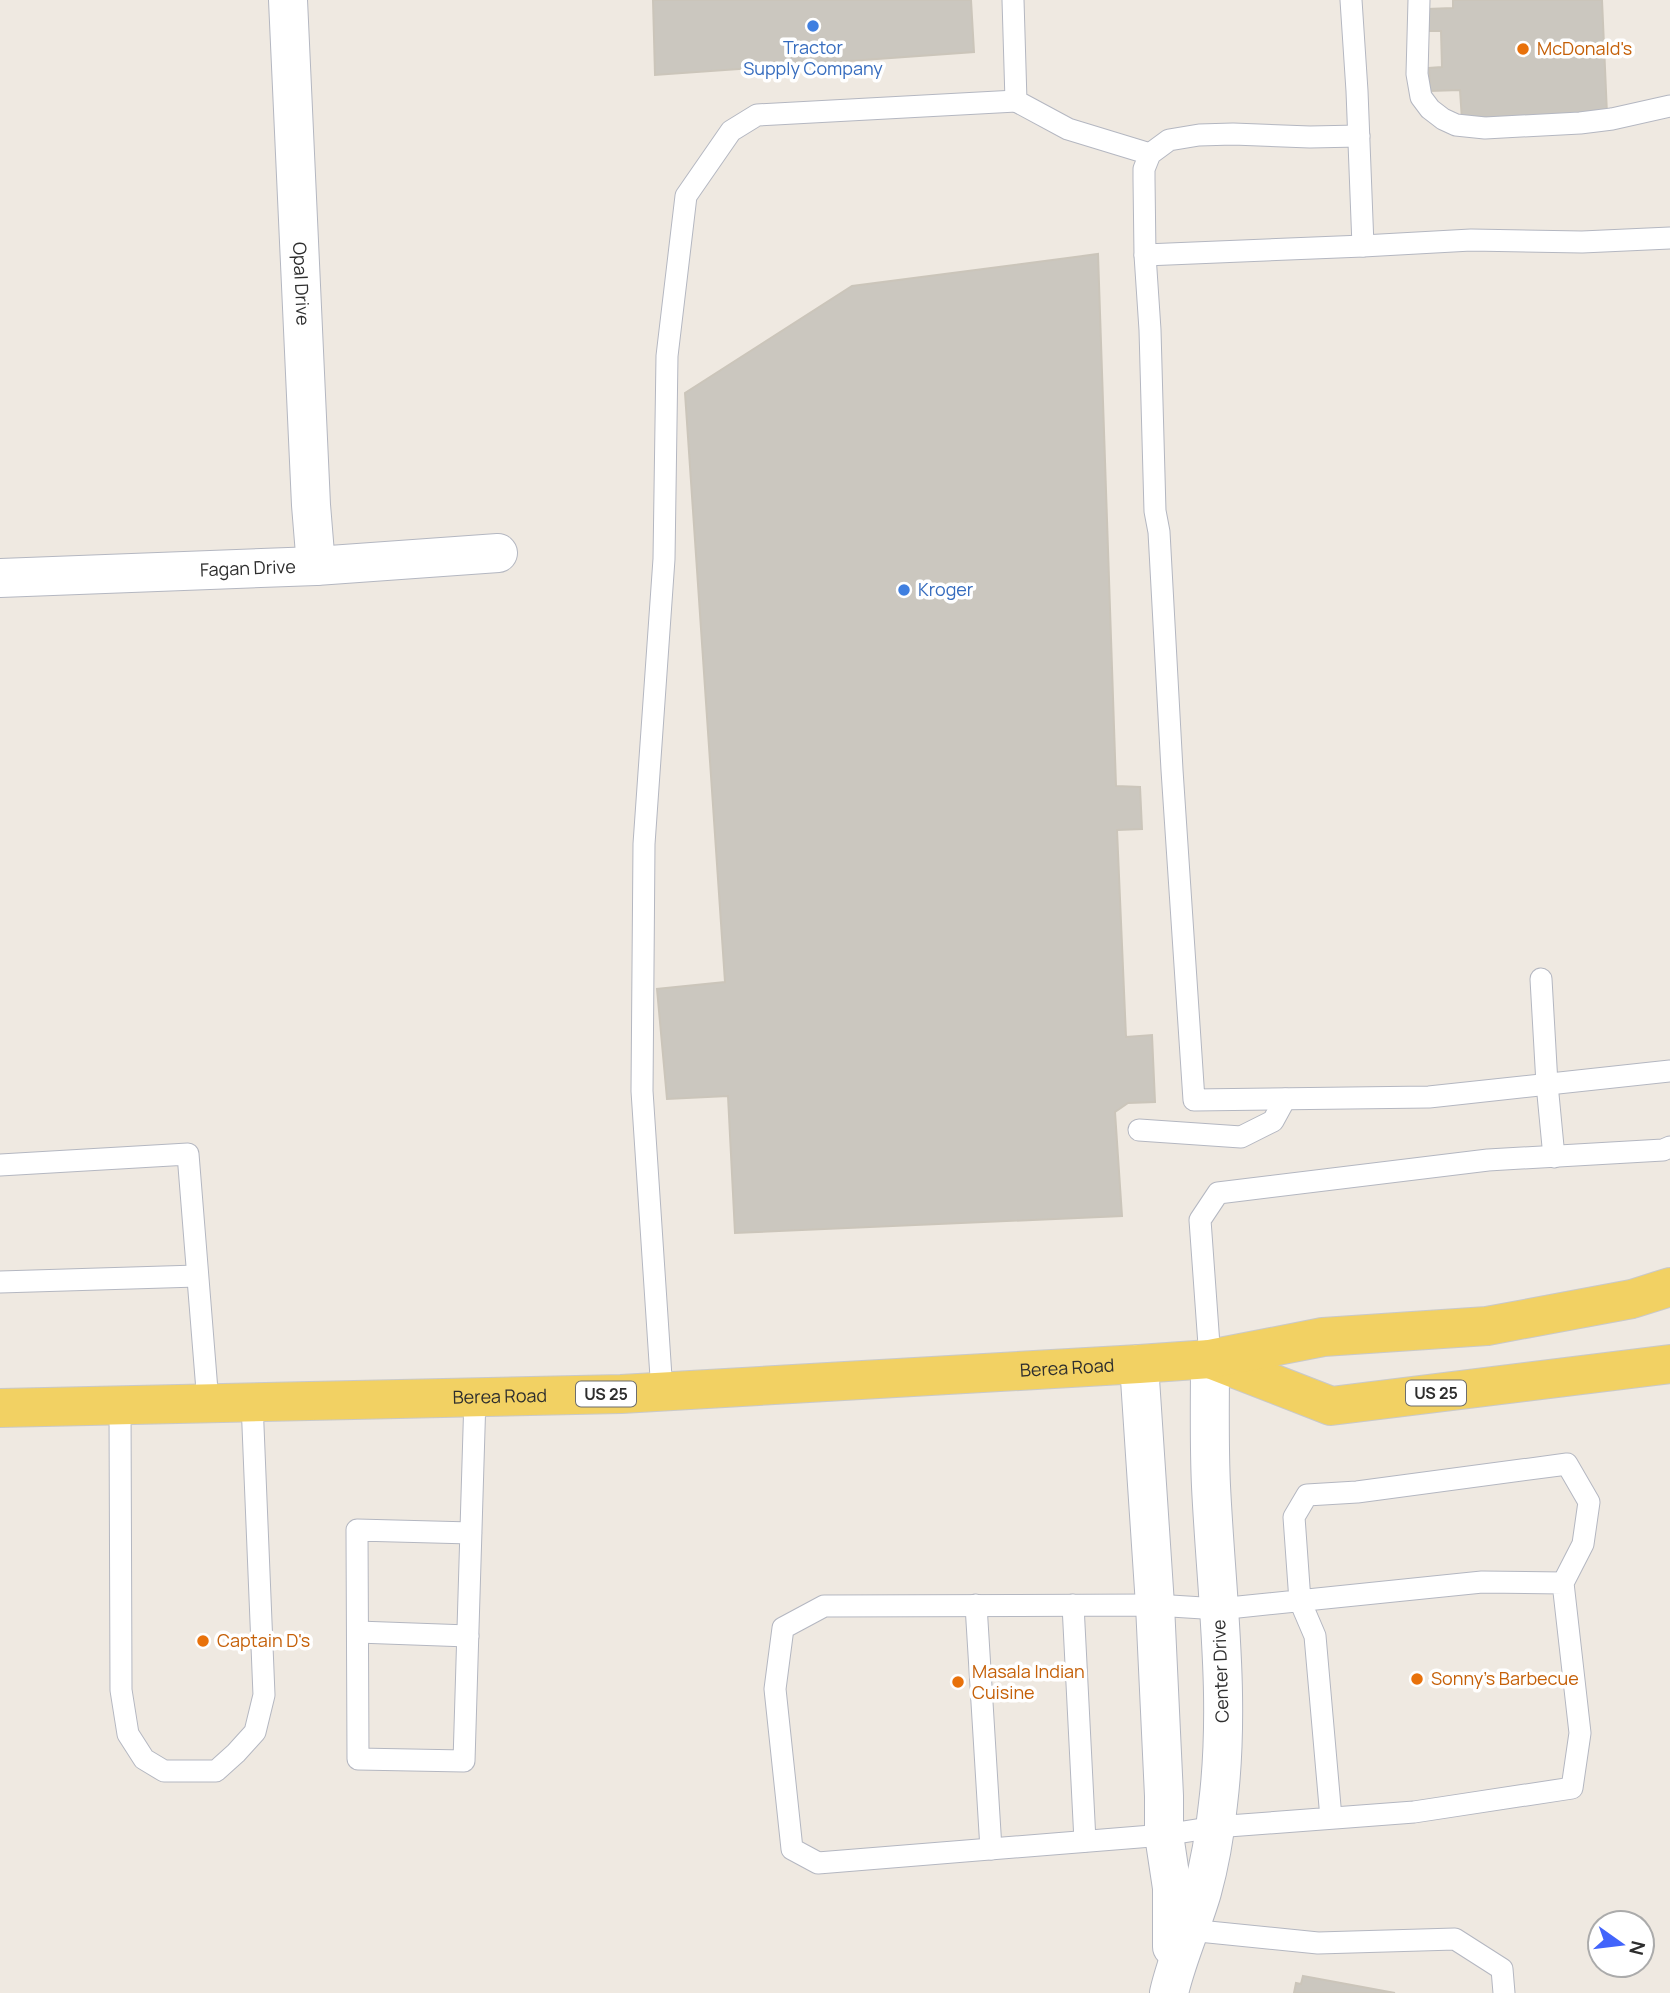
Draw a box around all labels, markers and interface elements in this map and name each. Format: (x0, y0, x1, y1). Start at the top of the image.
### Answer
marker: Tractor Supply Company (805, 18, 821, 34)
place label: Tractor Supply Company (743, 35, 883, 80)
place label: McDonald's (1537, 36, 1632, 60)
marker: McDonald's (1515, 41, 1531, 57)
street label: Opal Drive (288, 241, 316, 326)
street label: Fagan Drive (199, 554, 296, 581)
place label: Kroger (918, 577, 974, 601)
marker: Kroger (896, 582, 912, 598)
street label: Berea Road (1019, 1352, 1115, 1382)
road number: US 25 (1406, 1380, 1466, 1406)
road number: US 25 (576, 1382, 636, 1406)
street label: Berea Road (452, 1383, 547, 1409)
street label: Center Drive (1206, 1619, 1234, 1723)
place label: Captain D's (217, 1628, 310, 1652)
marker: Captain D's (195, 1633, 211, 1649)
place label: Masala Indian Cuisine (972, 1659, 1085, 1704)
place label: Sonny's Barbecue (1431, 1666, 1579, 1690)
marker: Sonny's Barbecue (1409, 1671, 1425, 1687)
marker: Masala Indian Cuisine (950, 1674, 966, 1690)
north arrow (1586, 1909, 1656, 1979)
text: N (1623, 1938, 1652, 1958)

